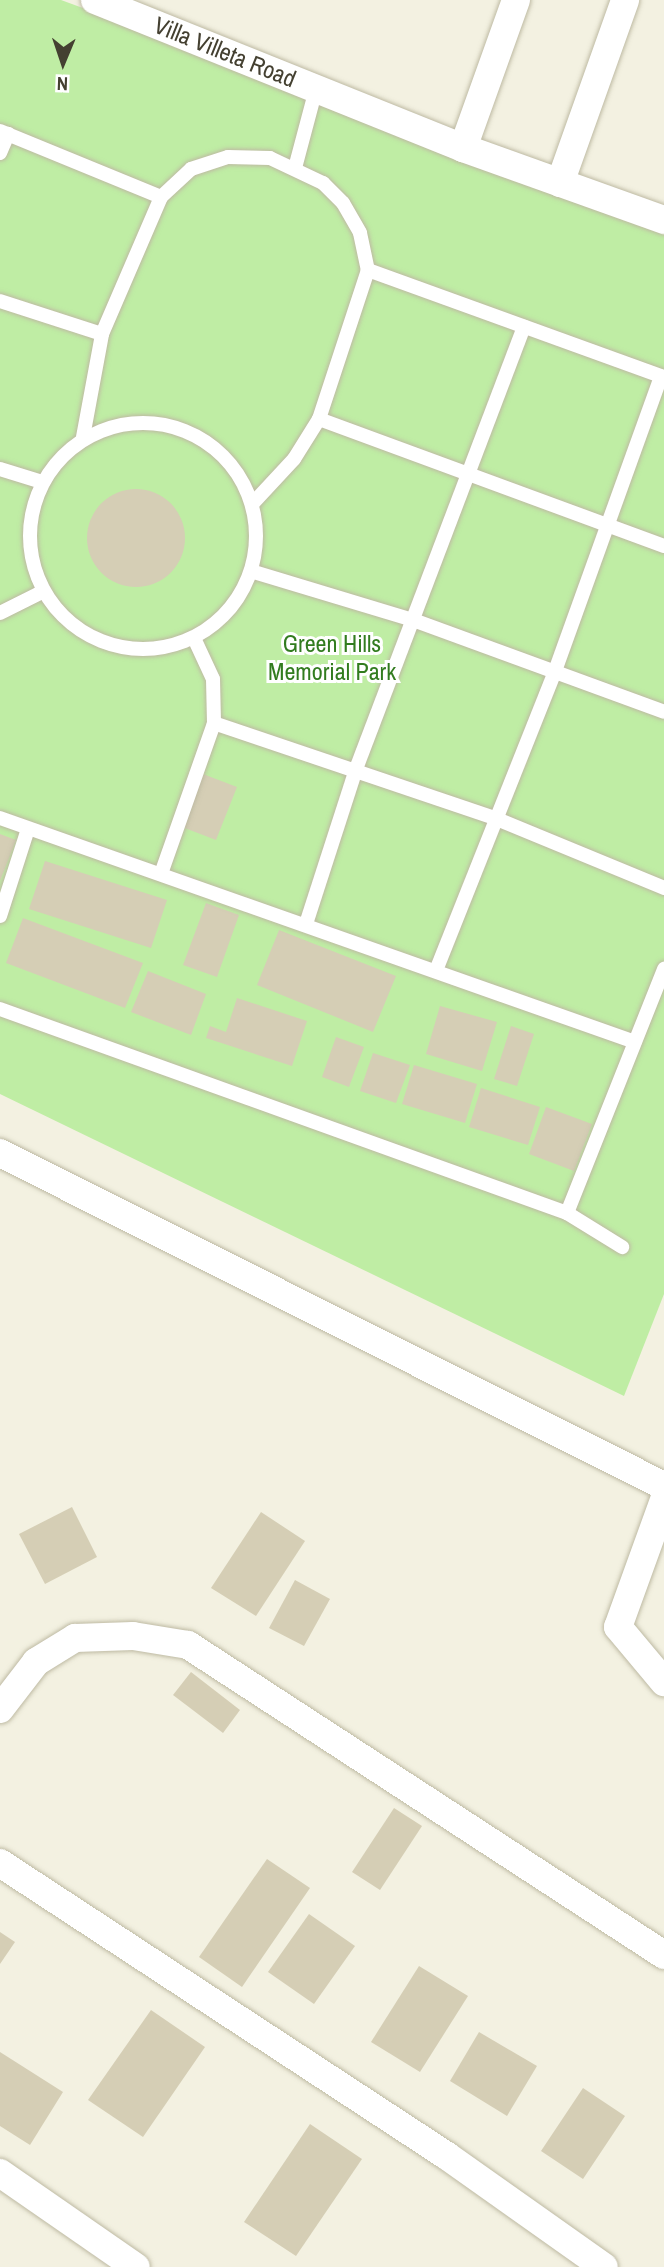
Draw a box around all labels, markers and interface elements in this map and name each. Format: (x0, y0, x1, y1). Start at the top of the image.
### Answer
street label: Villa Villeta Road (150, 10, 300, 94)
north arrow (28, 28, 98, 98)
text: N (56, 71, 68, 97)
park label: Green Hills Memorial Park (268, 630, 396, 686)

